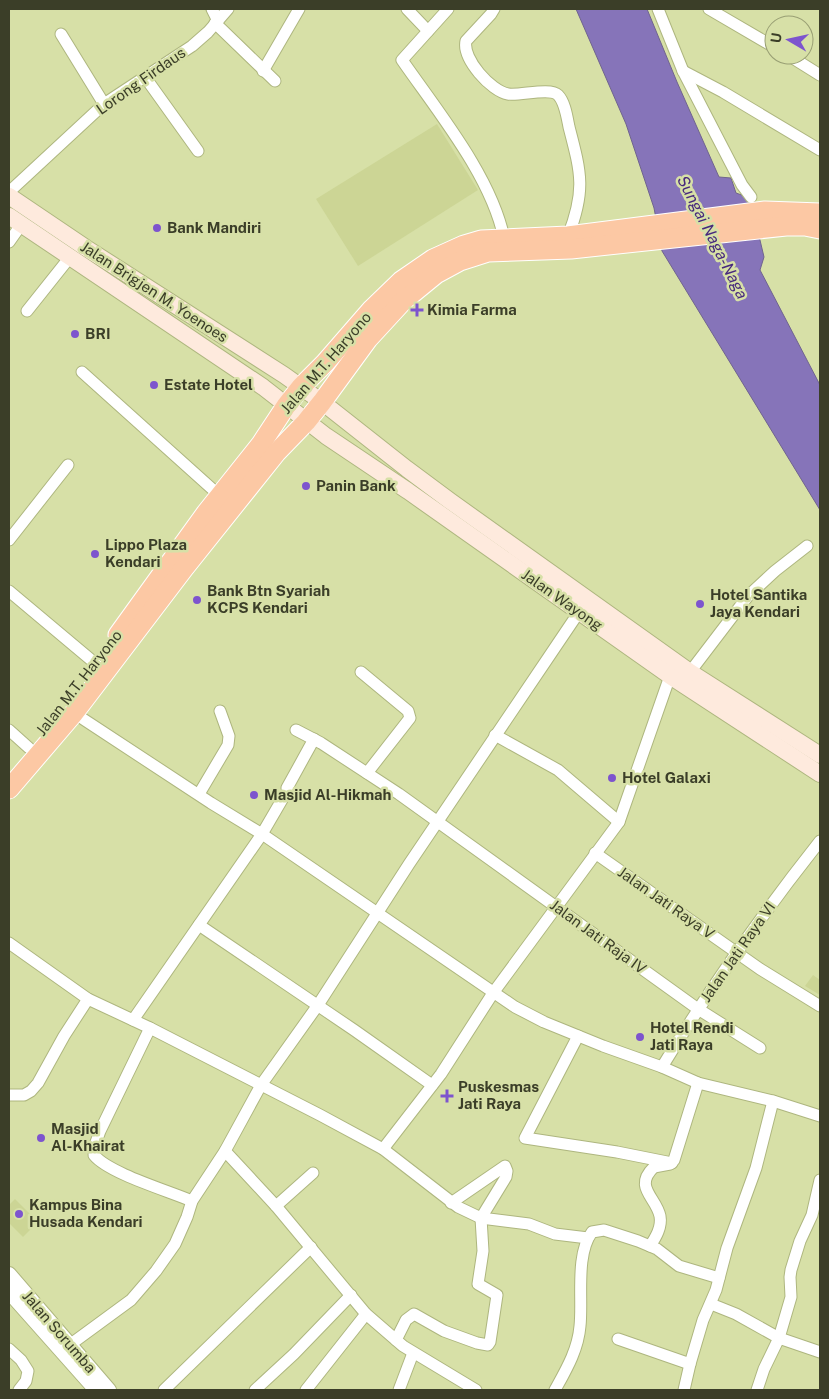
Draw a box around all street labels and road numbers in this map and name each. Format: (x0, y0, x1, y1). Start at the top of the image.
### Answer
street label: Lorong Firdaus (93, 44, 188, 118)
street label: Jalan Brigjen M. Yoenoes (78, 238, 231, 346)
street label: Jalan M.T. Haryono (277, 308, 374, 417)
street label: Jalan Wayong (519, 565, 606, 634)
street label: Jalan M.T. Haryono (32, 627, 125, 739)
street label: Jalan Jati Raya V (615, 863, 718, 942)
street label: Jalan Jati Raja IV (547, 896, 650, 977)
street label: Jalan Jati Raya VI (697, 899, 778, 1005)
street label: Jalan Sorumba (19, 1287, 99, 1376)

